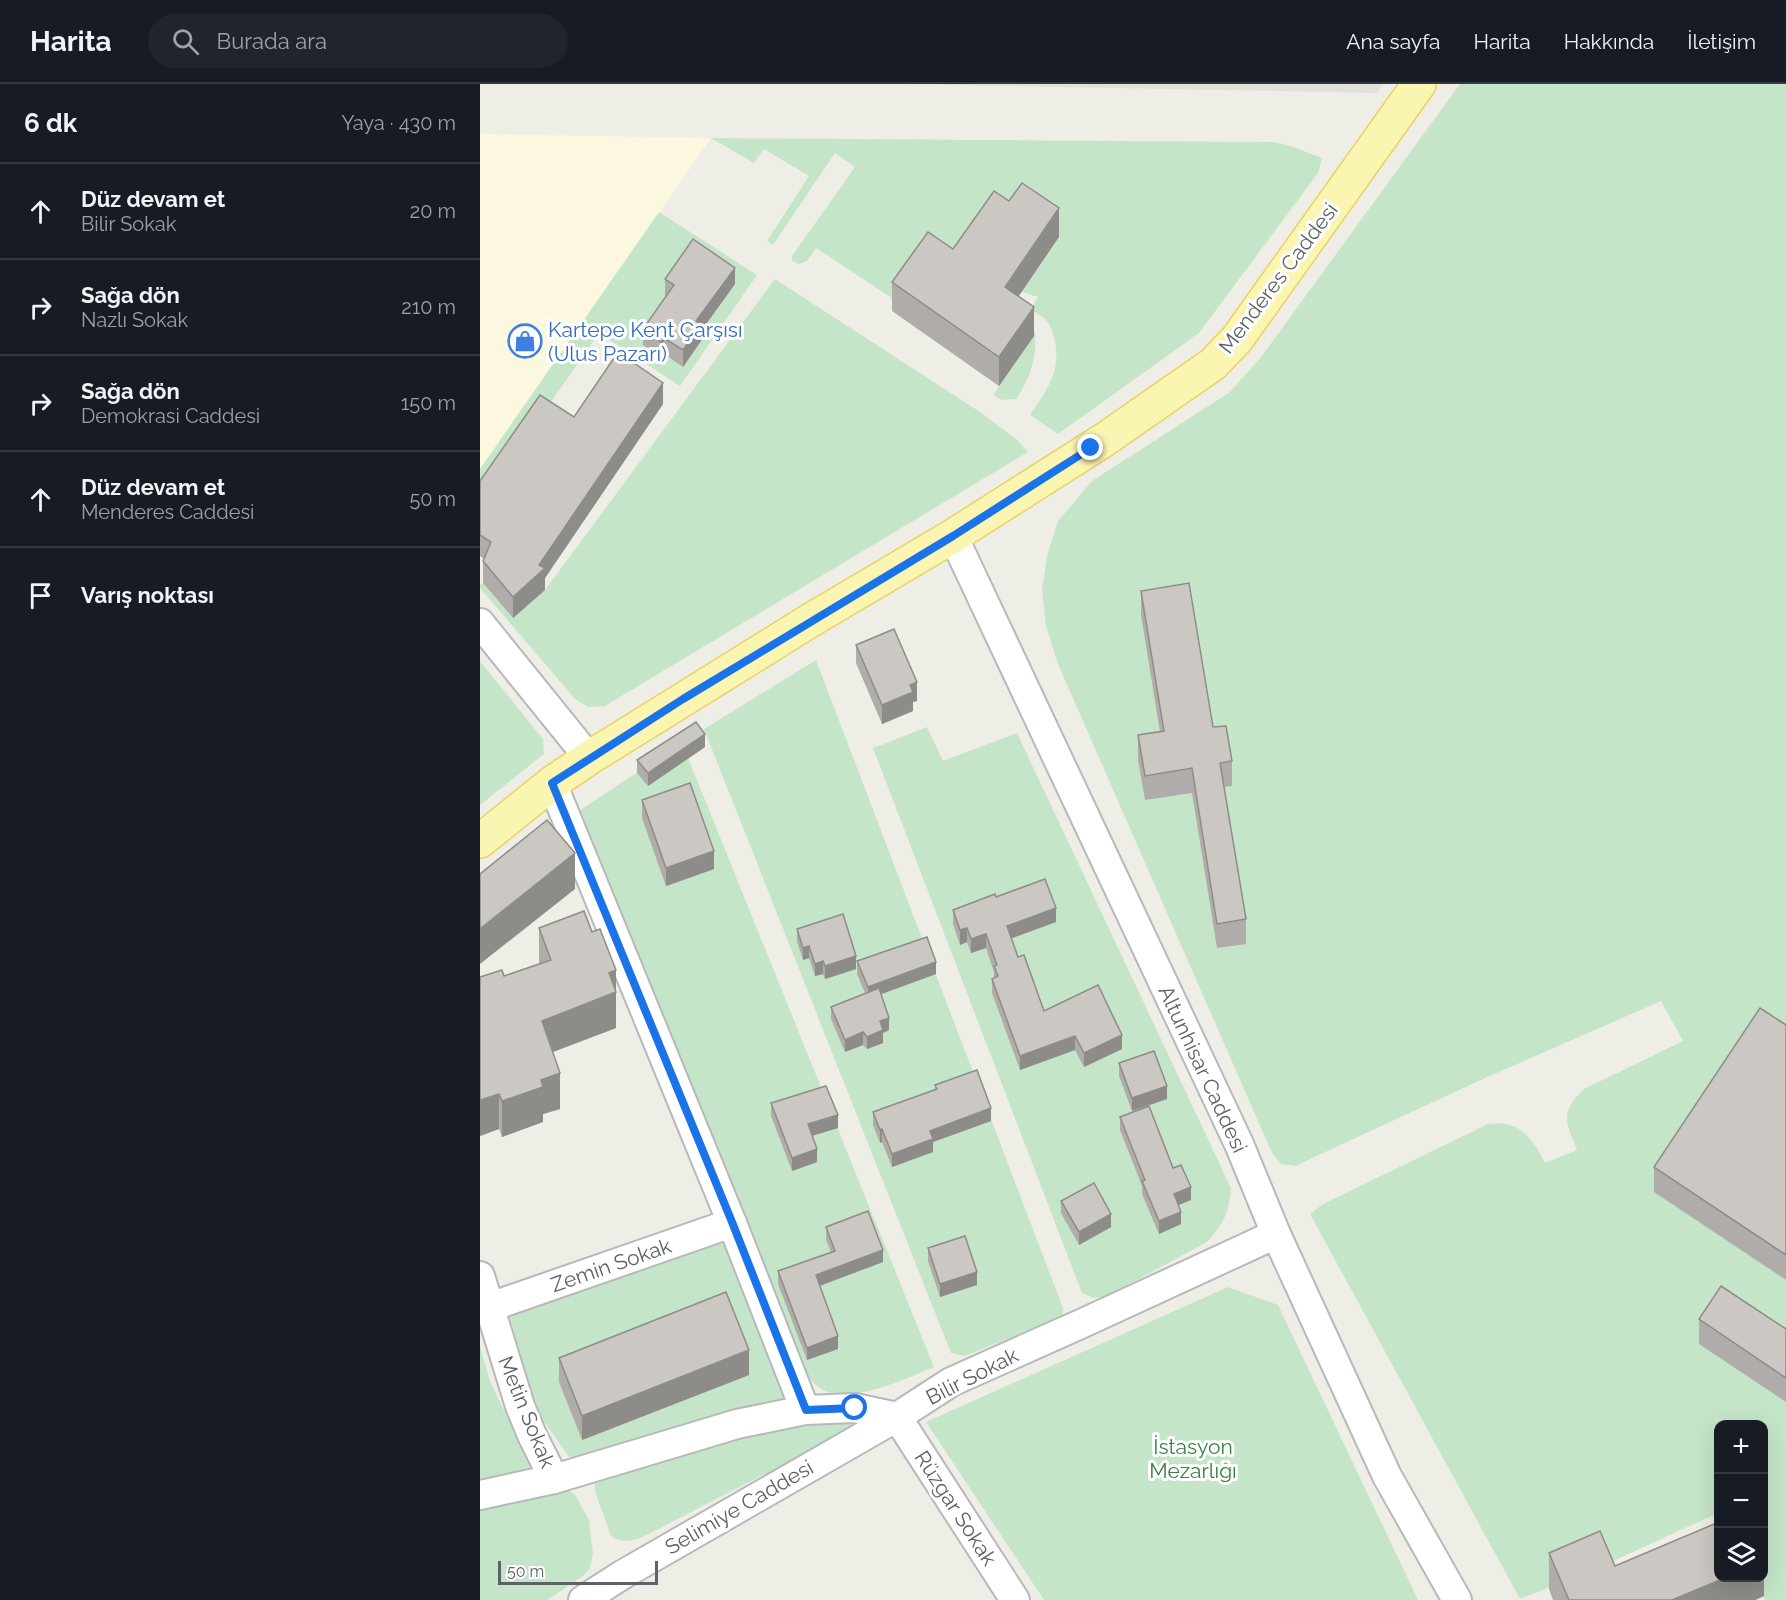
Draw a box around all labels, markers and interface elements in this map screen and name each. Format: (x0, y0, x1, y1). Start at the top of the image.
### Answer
search box (148, 14, 568, 68)
text: Harita (30, 25, 112, 58)
icon: search (169, 25, 202, 58)
text: Burada ara (217, 28, 327, 54)
text: Ana sayfa (1346, 29, 1441, 54)
text: Harita (1474, 29, 1531, 54)
text: Hakkında (1564, 29, 1654, 54)
text: İletişim (1687, 29, 1756, 54)
text: 6 dk (24, 108, 77, 138)
text: Yaya · 430 m (341, 111, 456, 135)
text: Düz devam et (81, 186, 225, 212)
icon: ahead (24, 195, 57, 228)
street label: Menderes Caddesi (1213, 198, 1343, 358)
text: 20 m (410, 199, 456, 223)
text: Bilir Sokak (81, 212, 176, 236)
text: Sağa dön (81, 282, 180, 308)
icon: right (24, 291, 57, 324)
text: 210 m (401, 295, 456, 319)
text: Nazlı Sokak (81, 308, 188, 332)
place label: Kartepe Kent Çarşısı (Ulus Pazarı) (548, 317, 743, 366)
shop icon: Kartepe Kent Çarşısı (Ulus Pazarı) (507, 323, 543, 359)
text: Sağa dön (81, 378, 180, 404)
icon: right (24, 387, 57, 420)
text: 150 m (401, 391, 456, 415)
text: Demokrasi Caddesi (81, 404, 260, 428)
route end (1077, 434, 1103, 460)
text: Düz devam et (81, 474, 225, 500)
icon: ahead (24, 483, 57, 516)
text: 50 m (409, 487, 456, 511)
text: Menderes Caddesi (81, 500, 254, 524)
icon: arrive (24, 579, 57, 612)
text: Varış noktası (81, 582, 214, 608)
street label: Altunhisar Caddesi (1153, 982, 1253, 1156)
street label: Zemin Sokak (548, 1233, 674, 1297)
street label: Bilir Sokak (922, 1342, 1022, 1410)
street label: Metin Sokak (493, 1352, 561, 1472)
route start (841, 1394, 867, 1420)
map controls (1714, 1420, 1768, 1582)
button: + (1714, 1420, 1768, 1474)
park label: İstasyon Mezarlığı (1149, 1434, 1237, 1483)
street label: Rüzgar Sokak (910, 1446, 1002, 1570)
street label: Selimiye Caddesi (660, 1454, 818, 1560)
button: − (1714, 1474, 1768, 1528)
button: layers (1714, 1528, 1768, 1582)
scale bar (498, 1558, 658, 1586)
text: 50 m (507, 1562, 544, 1581)

